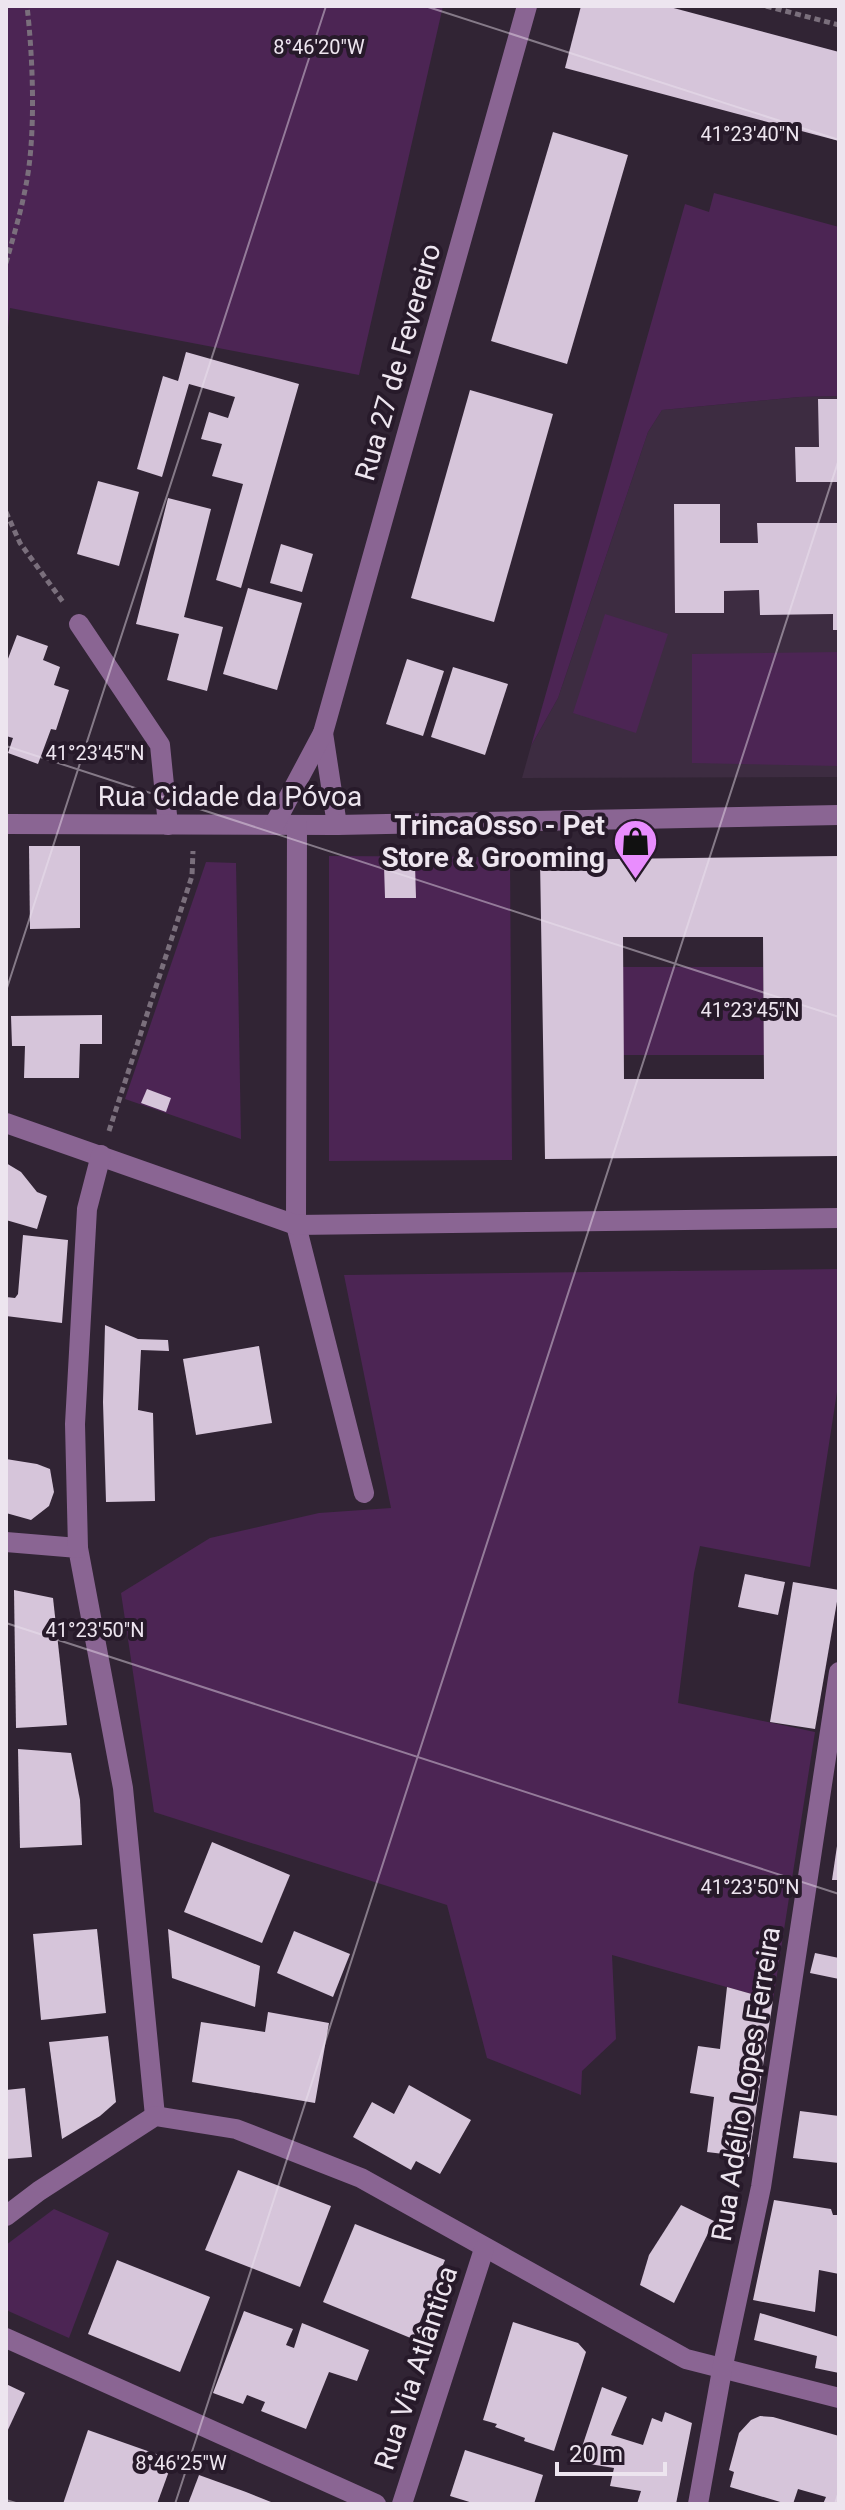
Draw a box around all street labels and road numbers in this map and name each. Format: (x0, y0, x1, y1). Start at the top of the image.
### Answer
street label: Rua 27 de Fevereiro (348, 240, 448, 484)
street label: Rua Cidade da Póvoa (98, 780, 362, 813)
street label: Rua Adélio Lopes Ferreira (705, 1924, 787, 2244)
street label: Rua Via Atlântica (368, 2262, 464, 2474)

